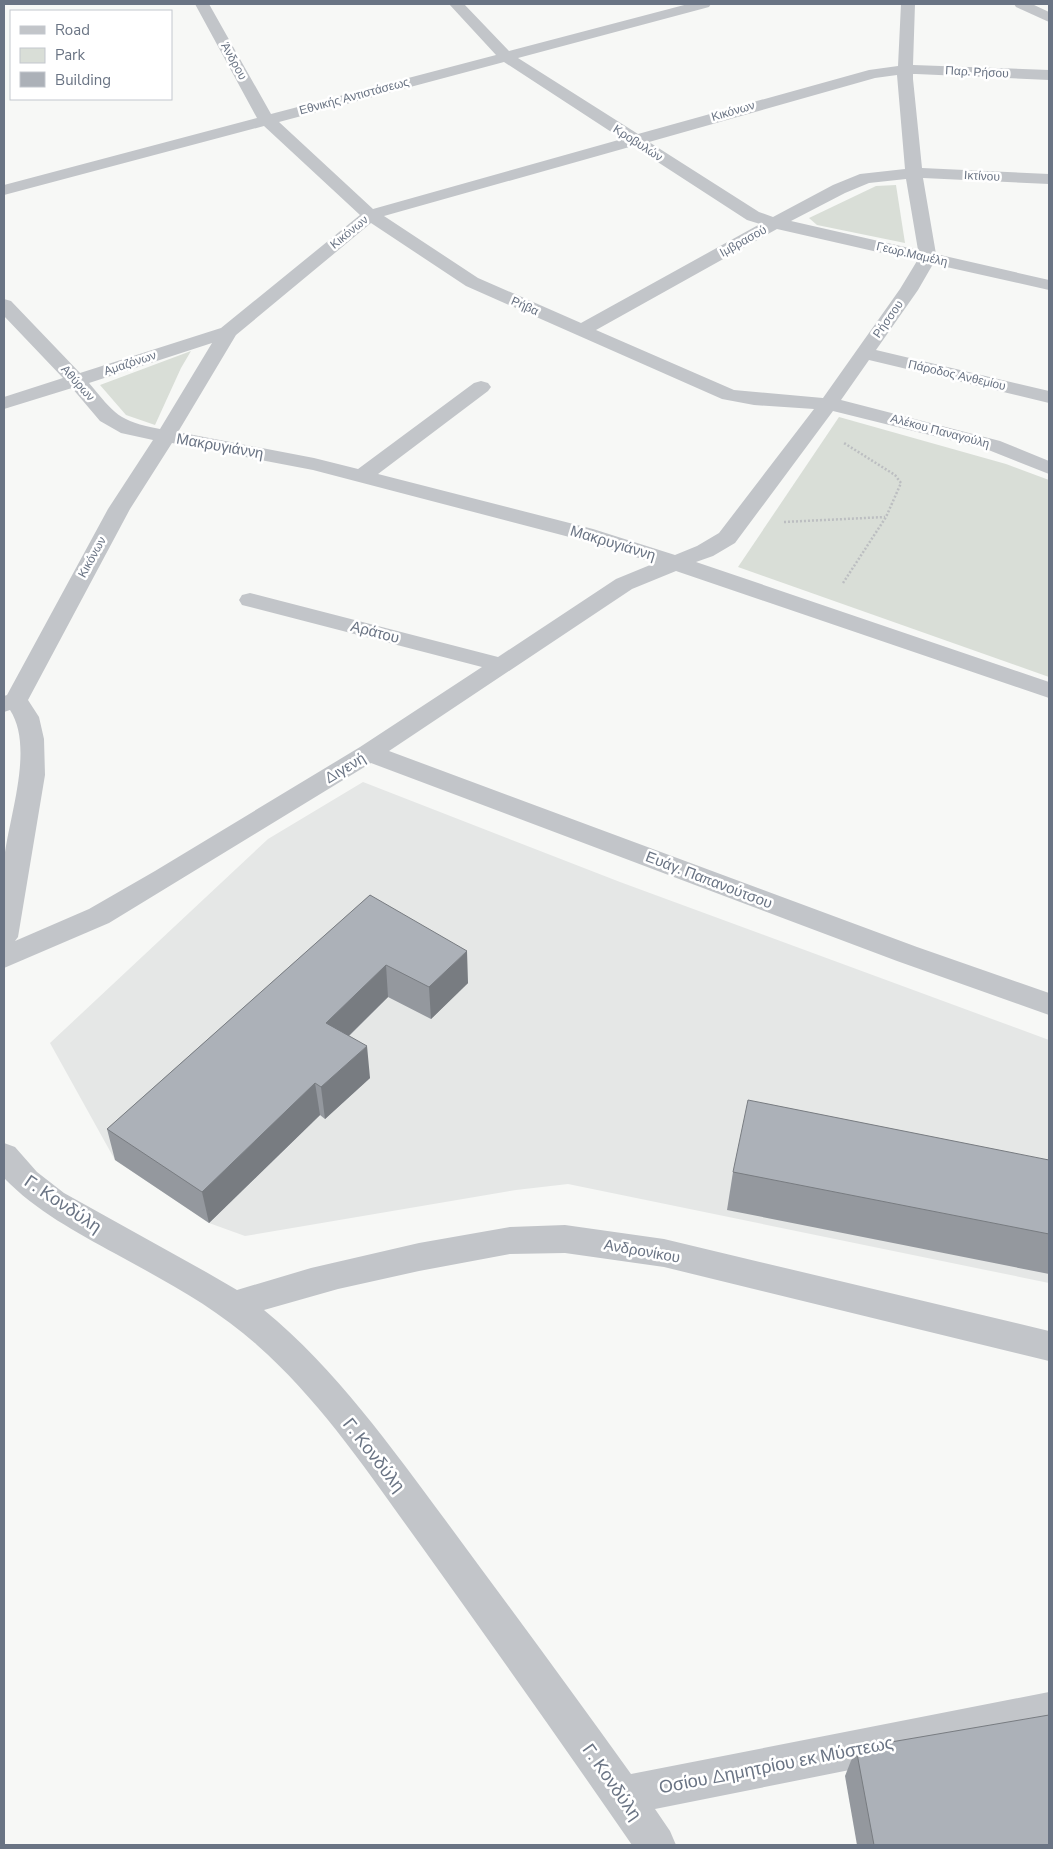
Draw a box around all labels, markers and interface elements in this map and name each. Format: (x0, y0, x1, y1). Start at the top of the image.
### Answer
legend (10, 10, 172, 100)
text: Road (55, 20, 90, 40)
street label: Άνδρου (217, 39, 251, 83)
text: Park (55, 45, 85, 65)
street label: Παρ. Ρήσου (945, 62, 1009, 82)
text: Building (55, 70, 111, 90)
street label: Εθνικής Αντιστάσεως (297, 74, 411, 118)
street label: Κικόνων (709, 97, 757, 125)
street label: Κροβυλών (610, 121, 666, 165)
street label: Ικτίνου (964, 167, 1000, 185)
street label: Κικόνων (327, 212, 371, 252)
street label: Ιμβρασού (717, 222, 769, 260)
street label: Γεωρ.Μαμέλη (875, 238, 949, 270)
street label: Ρήβα (509, 293, 541, 319)
street label: Ρήσσου (869, 297, 907, 341)
street label: Αμαζόνων (102, 347, 158, 379)
street label: Πάροδος Ανθεμίου (907, 356, 1007, 394)
street label: Αθύρων (58, 362, 98, 404)
street label: Αλέκου Παναγούλη (889, 410, 991, 452)
street label: Μακρυγιάννη (175, 428, 265, 464)
street label: Μακρυγιάννη (568, 521, 658, 565)
street label: Κικόνων (74, 534, 110, 580)
street label: Αράτου (349, 616, 401, 648)
street label: Διγενή (321, 748, 369, 788)
street label: Ευάγ. Παπανούτσου (643, 847, 775, 913)
street label: Γ. Κονδύλη (20, 1169, 106, 1239)
street label: Ανδρονίκου (602, 1234, 682, 1268)
street label: Γ. Κονδύλη (337, 1413, 411, 1497)
street label: Οσίου Δημητρίου εκ Μύστεως (657, 1730, 895, 1799)
street label: Γ. Κονδύλη (577, 1739, 647, 1825)

